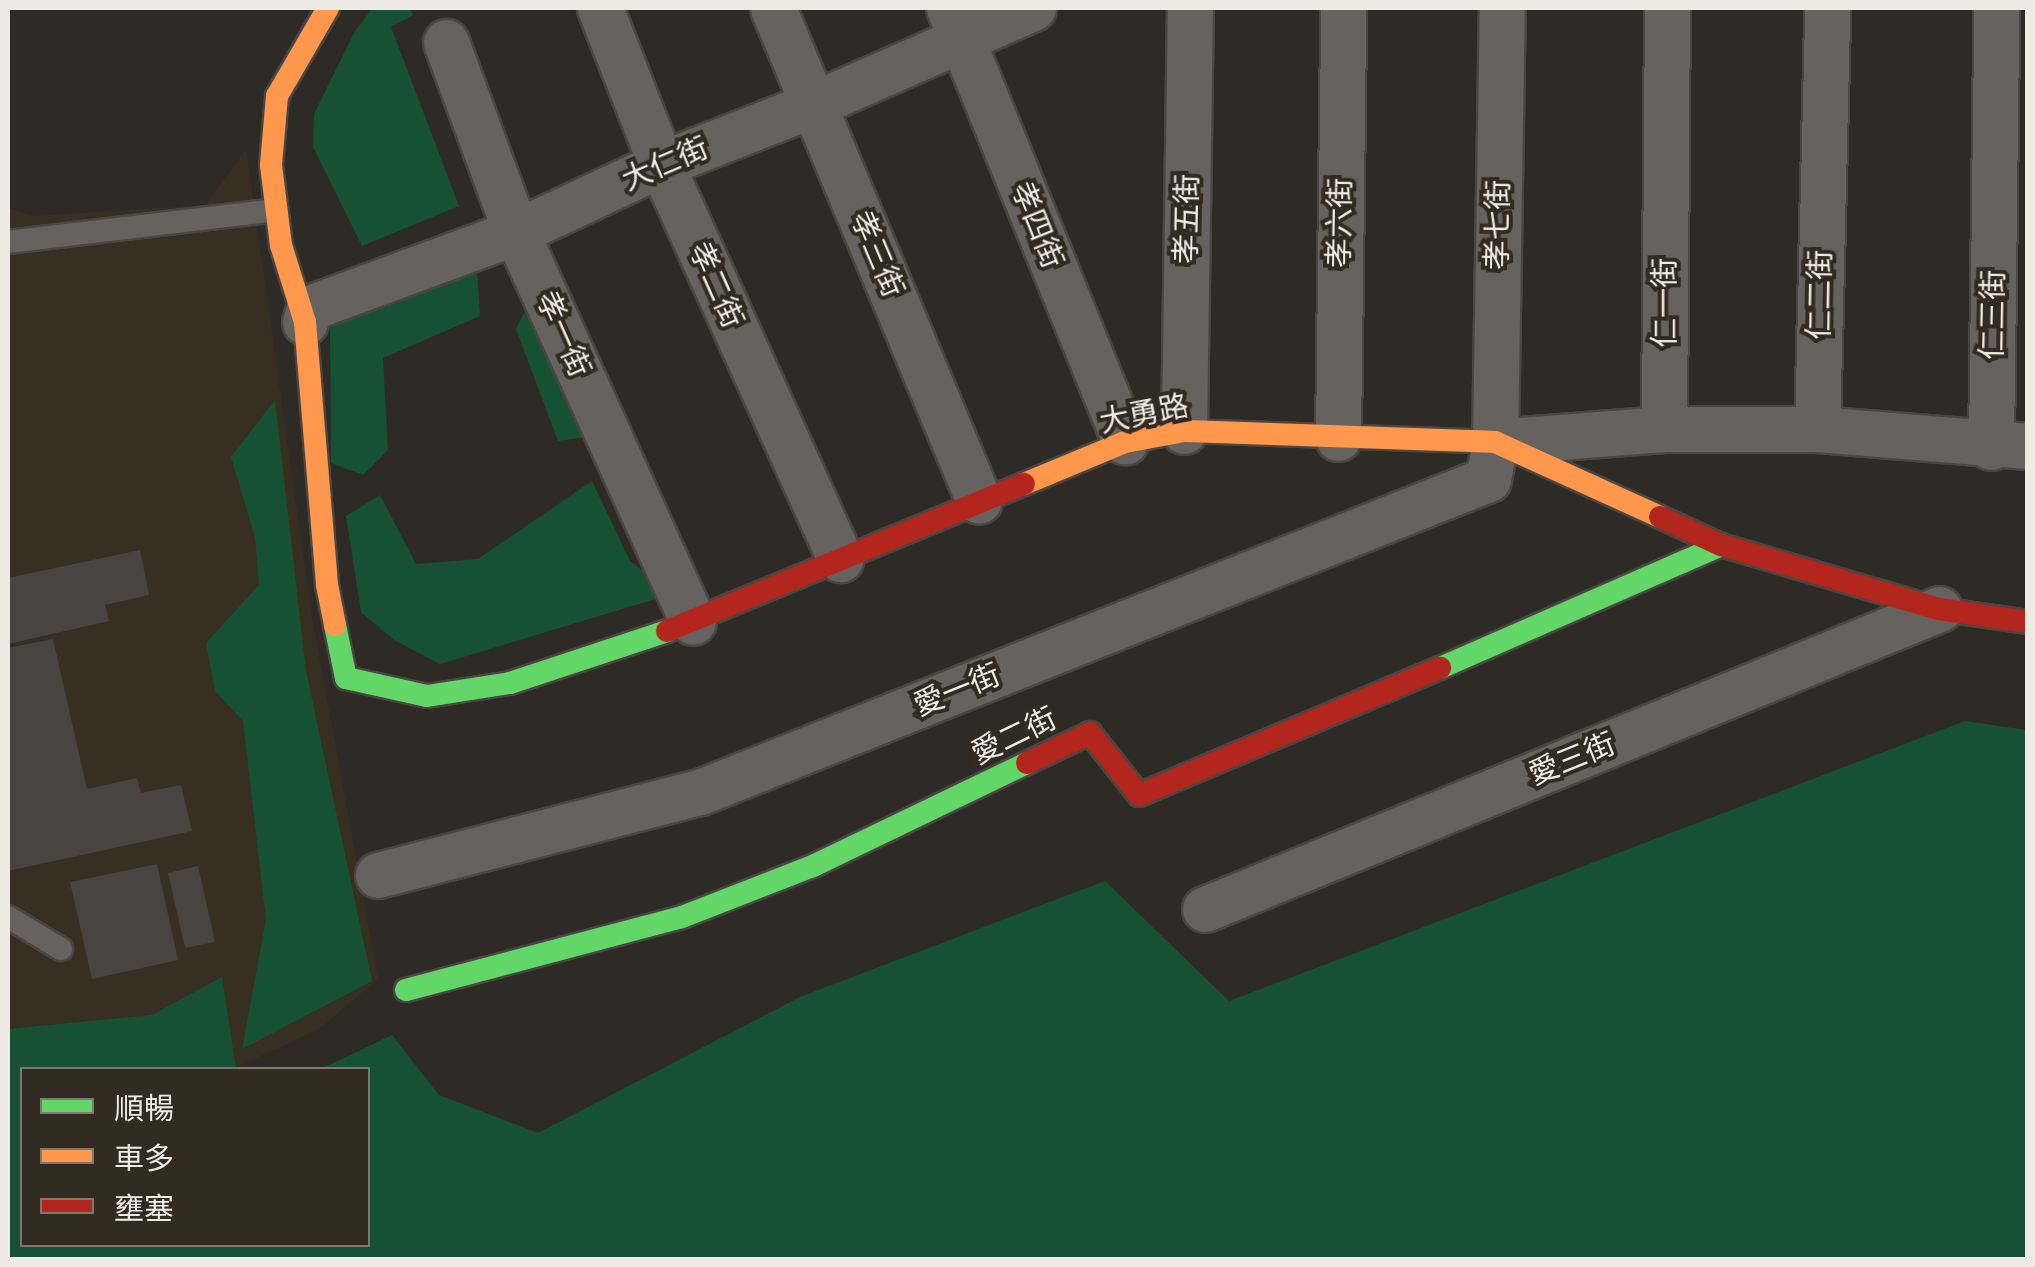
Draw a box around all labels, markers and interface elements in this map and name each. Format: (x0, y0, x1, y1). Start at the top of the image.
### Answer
street label: 大仁街 (617, 130, 713, 198)
street label: 孝五街 (1168, 174, 1206, 264)
street label: 孝四街 (1003, 177, 1071, 273)
street label: 孝六街 (1321, 178, 1359, 268)
street label: 孝七街 (1479, 180, 1517, 270)
street label: 孝三街 (843, 206, 911, 302)
street label: 孝二街 (681, 237, 751, 333)
street label: 仁二街 (1801, 250, 1839, 340)
street label: 仁一街 (1647, 258, 1683, 348)
street label: 仁三街 (1974, 270, 2012, 360)
street label: 孝一街 (528, 286, 598, 382)
street label: 大勇路 (1096, 388, 1192, 440)
street label: 愛一街 (909, 656, 1005, 724)
street label: 愛二街 (966, 700, 1062, 772)
street label: 愛三街 (1524, 725, 1620, 793)
legend (20, 1067, 370, 1247)
text: 順暢 (114, 1090, 174, 1127)
text: 車多 (114, 1140, 174, 1177)
text: 壅塞 (114, 1190, 174, 1227)

